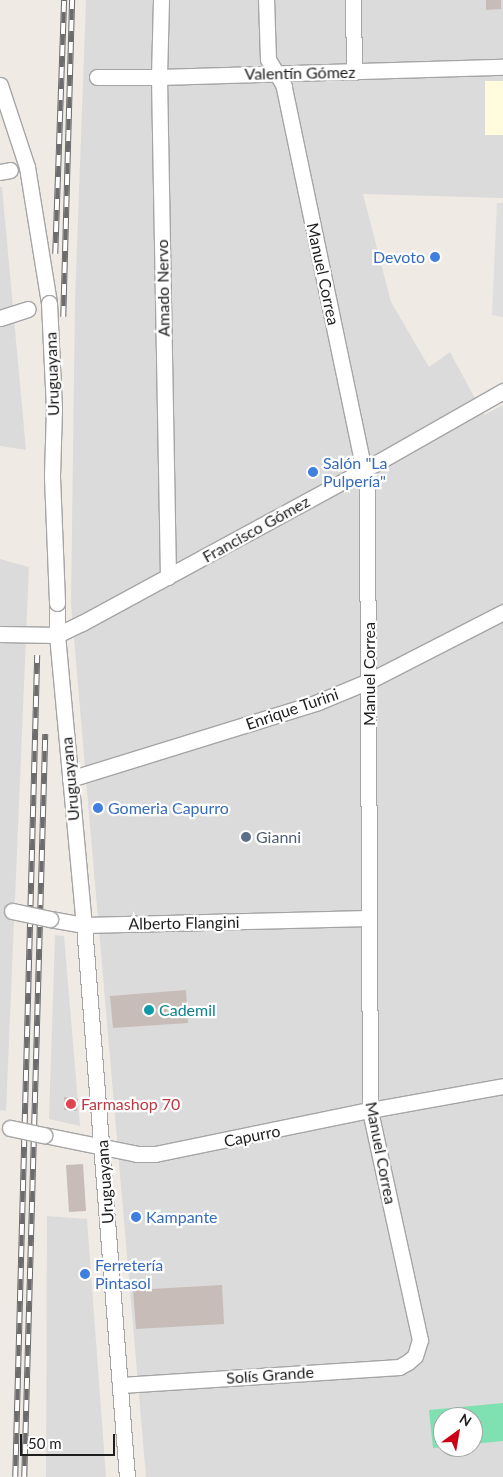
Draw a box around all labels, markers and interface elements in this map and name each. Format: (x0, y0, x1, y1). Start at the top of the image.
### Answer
street label: Valentín Gómez (244, 62, 356, 84)
street label: Manuel Correa (303, 221, 343, 327)
street label: Amado Nervo (153, 239, 173, 337)
place label: Devoto (373, 247, 425, 267)
marker: Devoto (429, 251, 441, 263)
street label: Uruguayana (41, 332, 63, 416)
place label: Salón "La Pulpería" (323, 453, 387, 491)
marker: Salón "La Pulpería" (307, 466, 319, 478)
street label: Francisco Gómez (199, 492, 313, 566)
street label: Manuel Correa (359, 622, 379, 726)
street label: Enrique Turini (243, 684, 341, 734)
street label: Uruguayana (57, 736, 83, 822)
place label: Gomeria Capurro (108, 798, 229, 818)
marker: Gomeria Capurro (92, 802, 104, 814)
place label: Gianni (256, 827, 301, 847)
marker: Gianni (240, 831, 252, 843)
street label: Alberto Flangini (128, 912, 240, 934)
place label: Cademil (159, 1000, 216, 1020)
marker: Cademil (143, 1004, 155, 1016)
place label: Farmashop 70 (81, 1094, 180, 1114)
marker: Farmashop 70 (65, 1098, 77, 1110)
street label: Manuel Correa (362, 1100, 400, 1206)
street label: Capurro (222, 1121, 282, 1151)
street label: Uruguayana (92, 1139, 118, 1225)
place label: Kampante (146, 1207, 218, 1227)
marker: Kampante (130, 1211, 142, 1223)
place label: Ferretería Pintasol (95, 1255, 163, 1293)
marker: Ferretería Pintasol (79, 1268, 91, 1280)
street label: Solís Grande (225, 1362, 315, 1388)
north arrow (433, 1407, 483, 1457)
text: N (457, 1410, 475, 1430)
scale bar (22, 1424, 118, 1456)
text: 50 m (28, 1434, 62, 1452)

